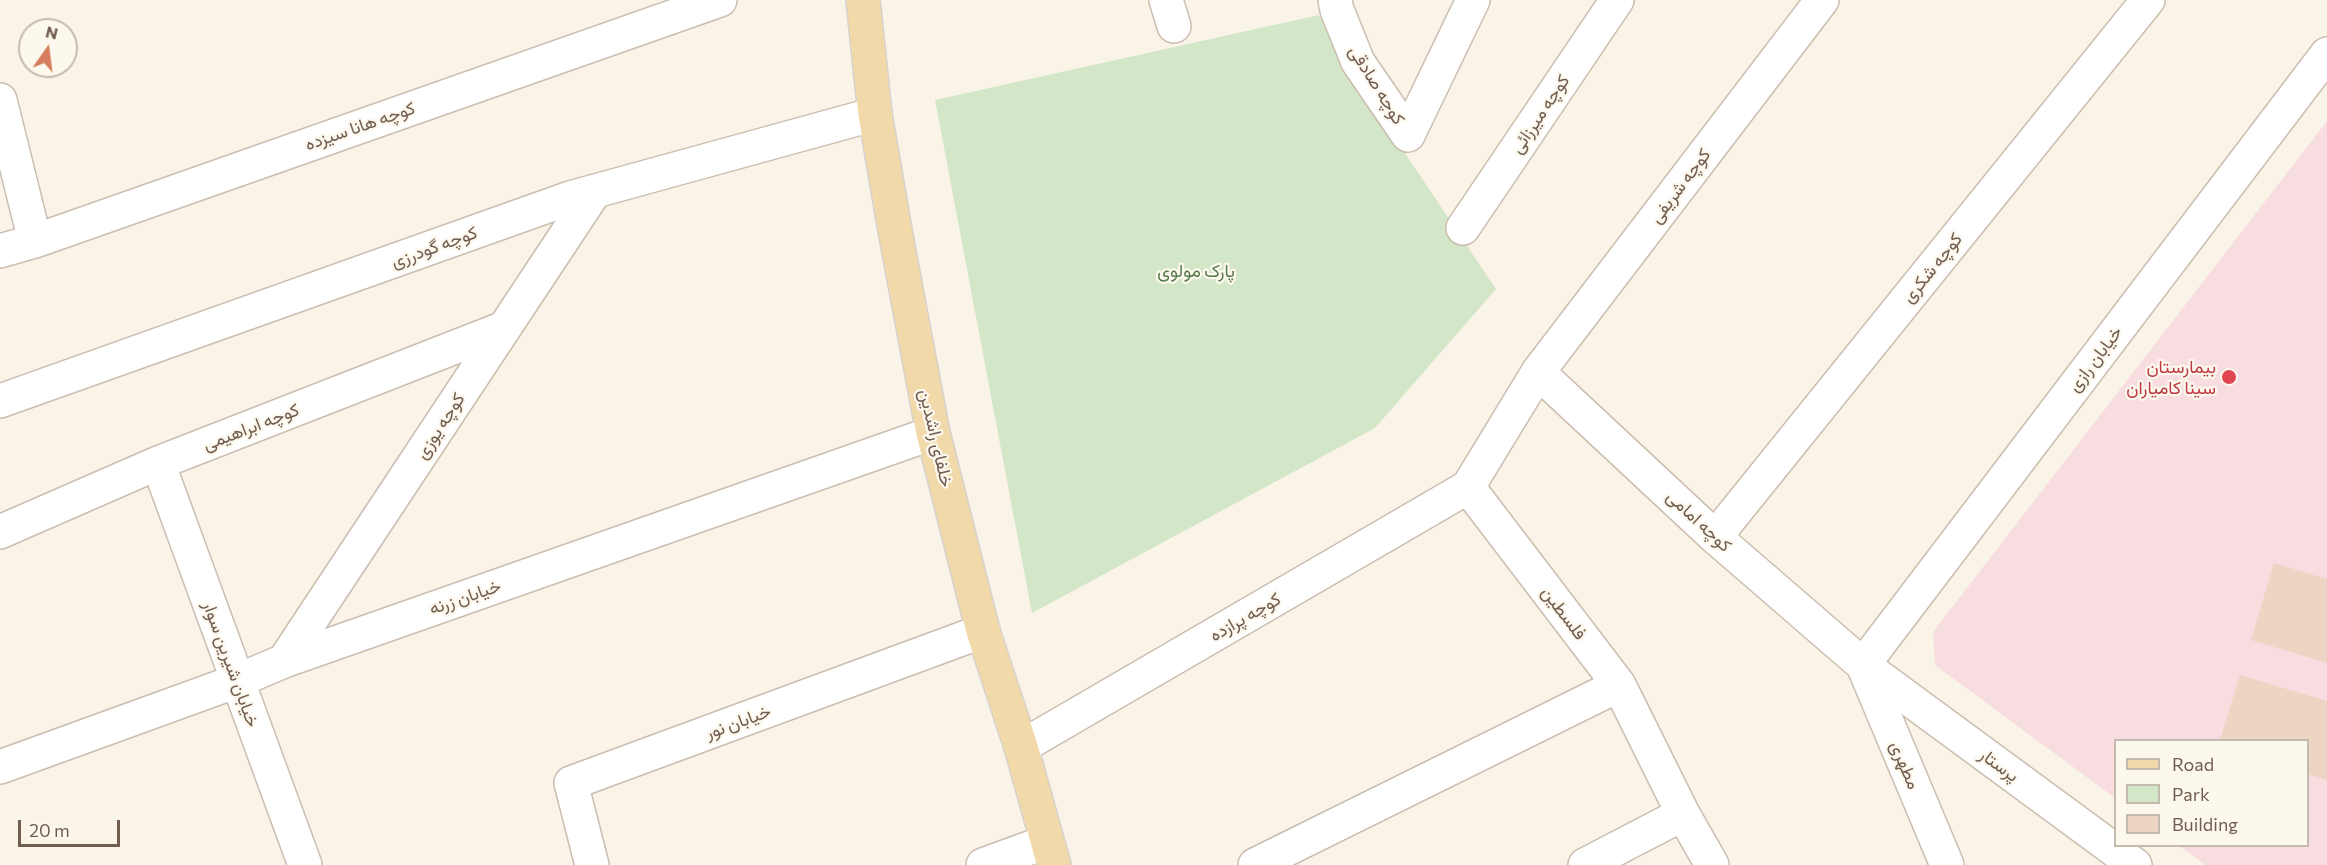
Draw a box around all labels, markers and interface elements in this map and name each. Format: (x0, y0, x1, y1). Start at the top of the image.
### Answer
north arrow (18, 18, 78, 78)
text: N (44, 21, 60, 43)
street label: کوچه صادقی (1344, 41, 1410, 129)
street label: کوچه میرزائی (1506, 70, 1574, 158)
street label: کوچه هانا سیزده (302, 97, 418, 155)
street label: کوچه شریفی (1645, 144, 1715, 228)
street label: کوچه گودرزی (388, 221, 480, 273)
street label: کوچه شکری (1897, 229, 1967, 307)
park label: پارک مولوی (1157, 260, 1235, 282)
street label: خیابان رازی (2063, 322, 2127, 396)
place label: بیمارستان سینا کامیاران (2126, 356, 2216, 398)
marker: بیمارستان سینا کامیاران (2220, 368, 2238, 386)
street label: خلفای راشدین (914, 387, 958, 489)
street label: کوچه یوزی (411, 389, 469, 463)
street label: کوچه ابراهیمی (200, 399, 302, 455)
street label: کوچه امامی (1662, 485, 1736, 557)
street label: خیابان زرنه (426, 575, 504, 619)
street label: فلسطین (1537, 582, 1591, 644)
street label: کوچه پرازده (1206, 588, 1284, 646)
street label: خیابان شیرین سوار (198, 598, 264, 730)
street label: خیابان نور (702, 700, 774, 744)
street label: مطهری (1885, 738, 1925, 792)
legend (2114, 739, 2309, 847)
street label: پرستار (1975, 743, 2023, 787)
text: Road (2172, 753, 2214, 775)
text: Park (2172, 783, 2210, 805)
scale bar (21, 808, 123, 846)
text: Building (2172, 813, 2238, 835)
text: 20 m (29, 819, 70, 841)

